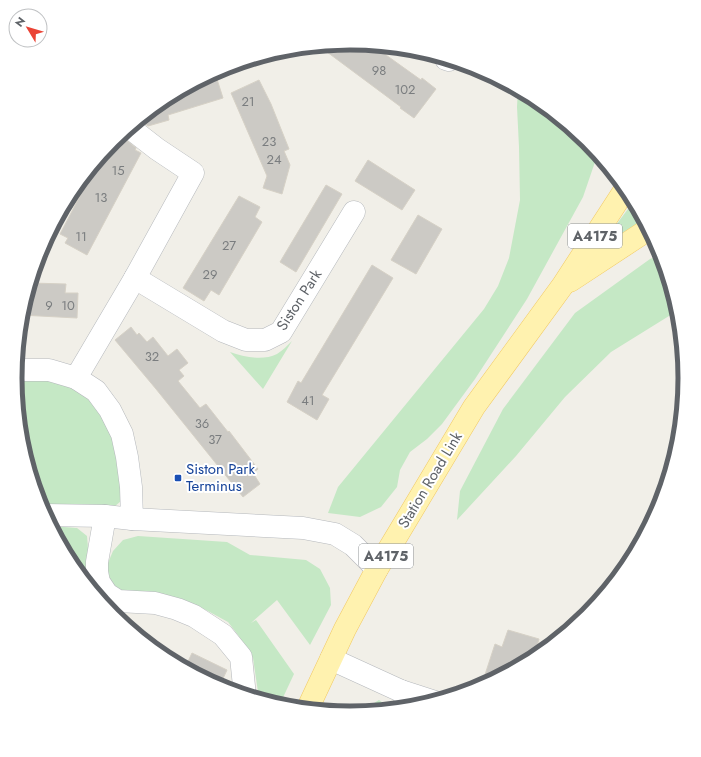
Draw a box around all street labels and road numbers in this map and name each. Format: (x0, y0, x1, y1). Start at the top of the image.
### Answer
road number: A4175 (568, 224, 622, 248)
street label: Siston Park (271, 265, 327, 335)
street label: Station Road Link (392, 427, 468, 532)
road number: A4175 (359, 544, 413, 568)

